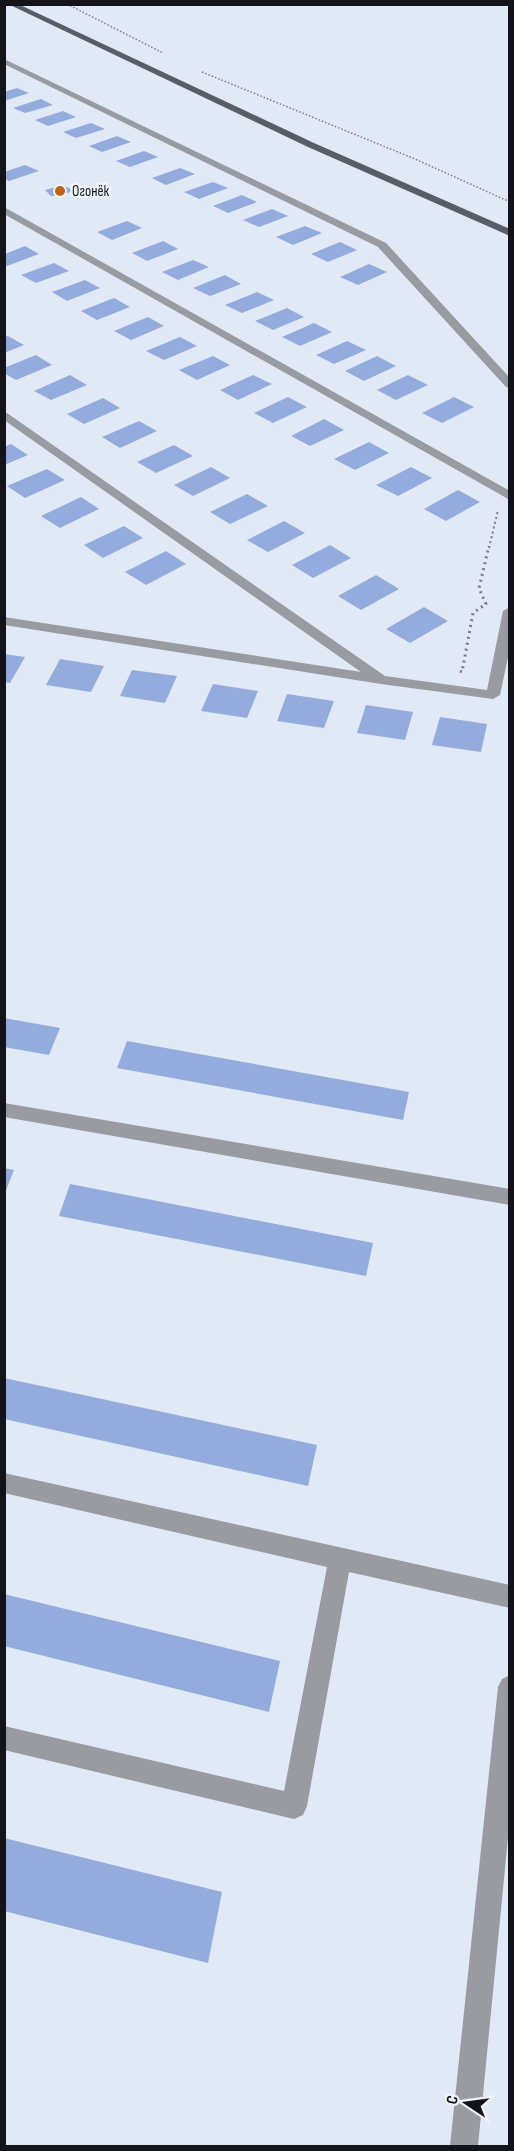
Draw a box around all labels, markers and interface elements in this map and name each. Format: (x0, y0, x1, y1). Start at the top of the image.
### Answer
place label: Огонёк (72, 182, 109, 201)
marker: Огонёк (53, 184, 67, 198)
north arrow (436, 2073, 496, 2133)
text: С (443, 2094, 463, 2106)

